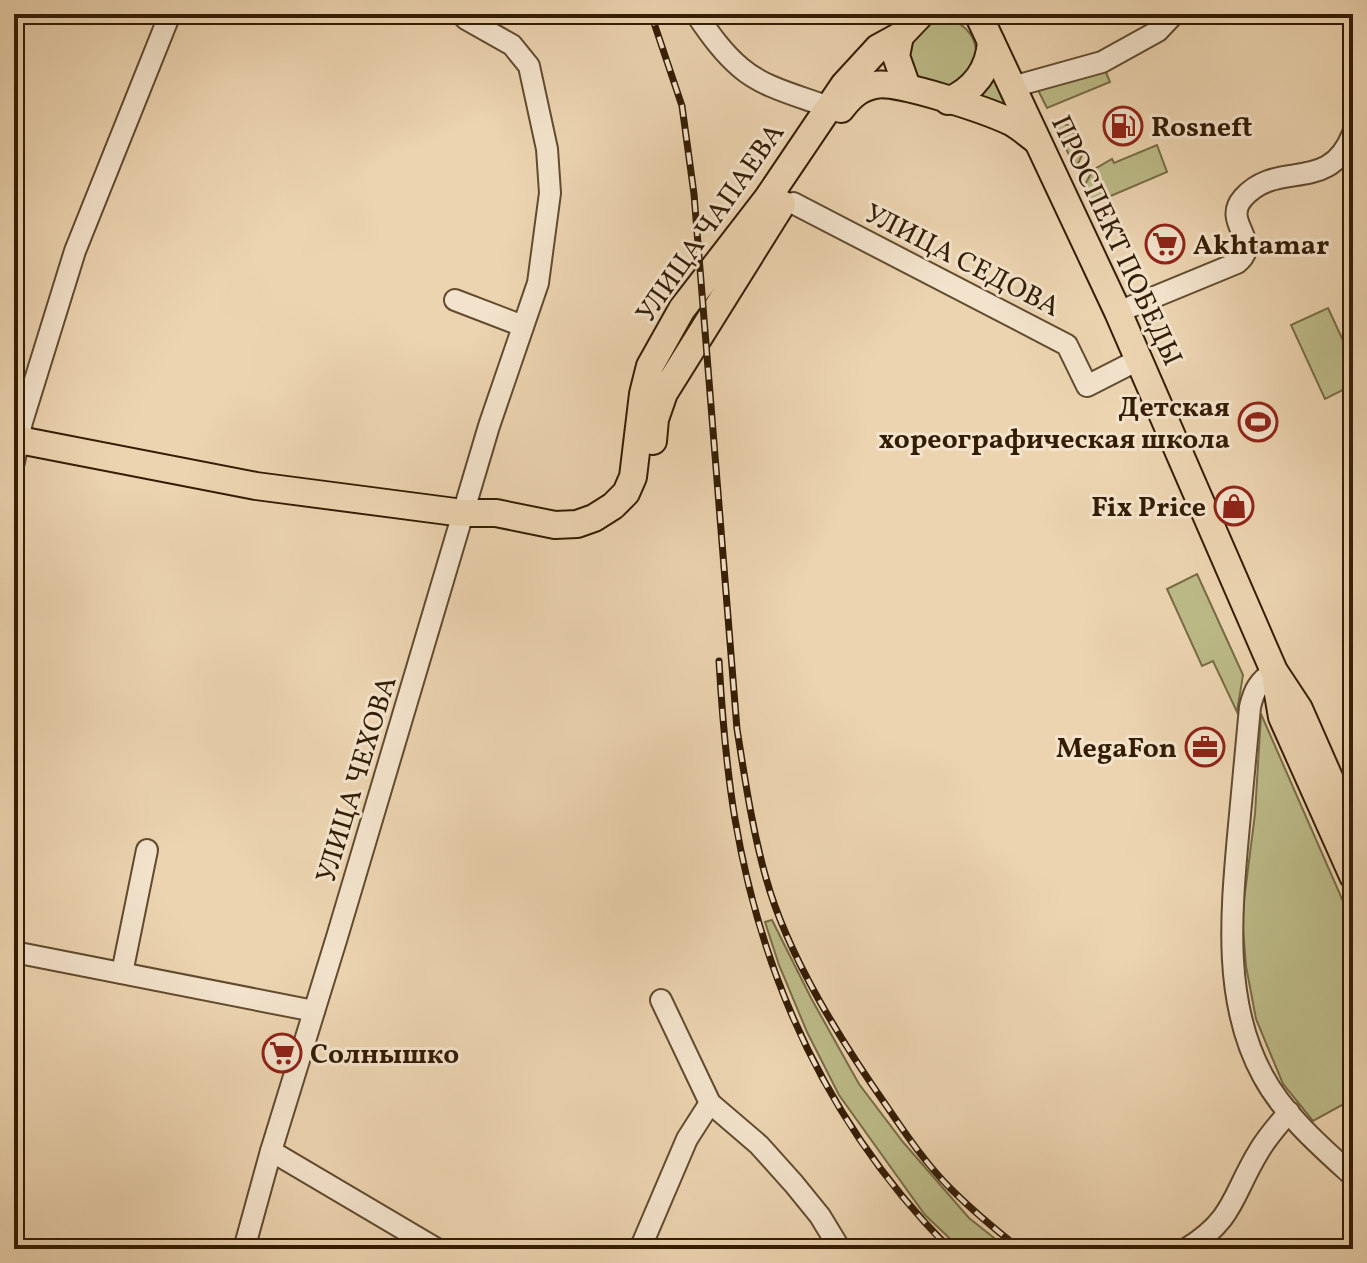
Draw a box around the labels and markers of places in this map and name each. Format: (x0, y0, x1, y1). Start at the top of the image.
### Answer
fuel station icon: Rosneft (1102, 105, 1144, 147)
place label: Rosneft (1151, 109, 1253, 148)
supermarket icon: Akhtamar (1144, 223, 1186, 265)
place label: Akhtamar (1193, 227, 1329, 266)
place label: Детская хореографическая школа (879, 389, 1230, 460)
sports icon: Детская хореографическая школа (1237, 401, 1279, 443)
shop icon: Fix Price (1213, 485, 1255, 527)
place label: Fix Price (1091, 489, 1206, 528)
office icon: MegaFon (1184, 726, 1226, 768)
place label: MegaFon (1056, 730, 1177, 769)
supermarket icon: Солнышко (261, 1032, 303, 1074)
place label: Солнышко (310, 1036, 459, 1075)

